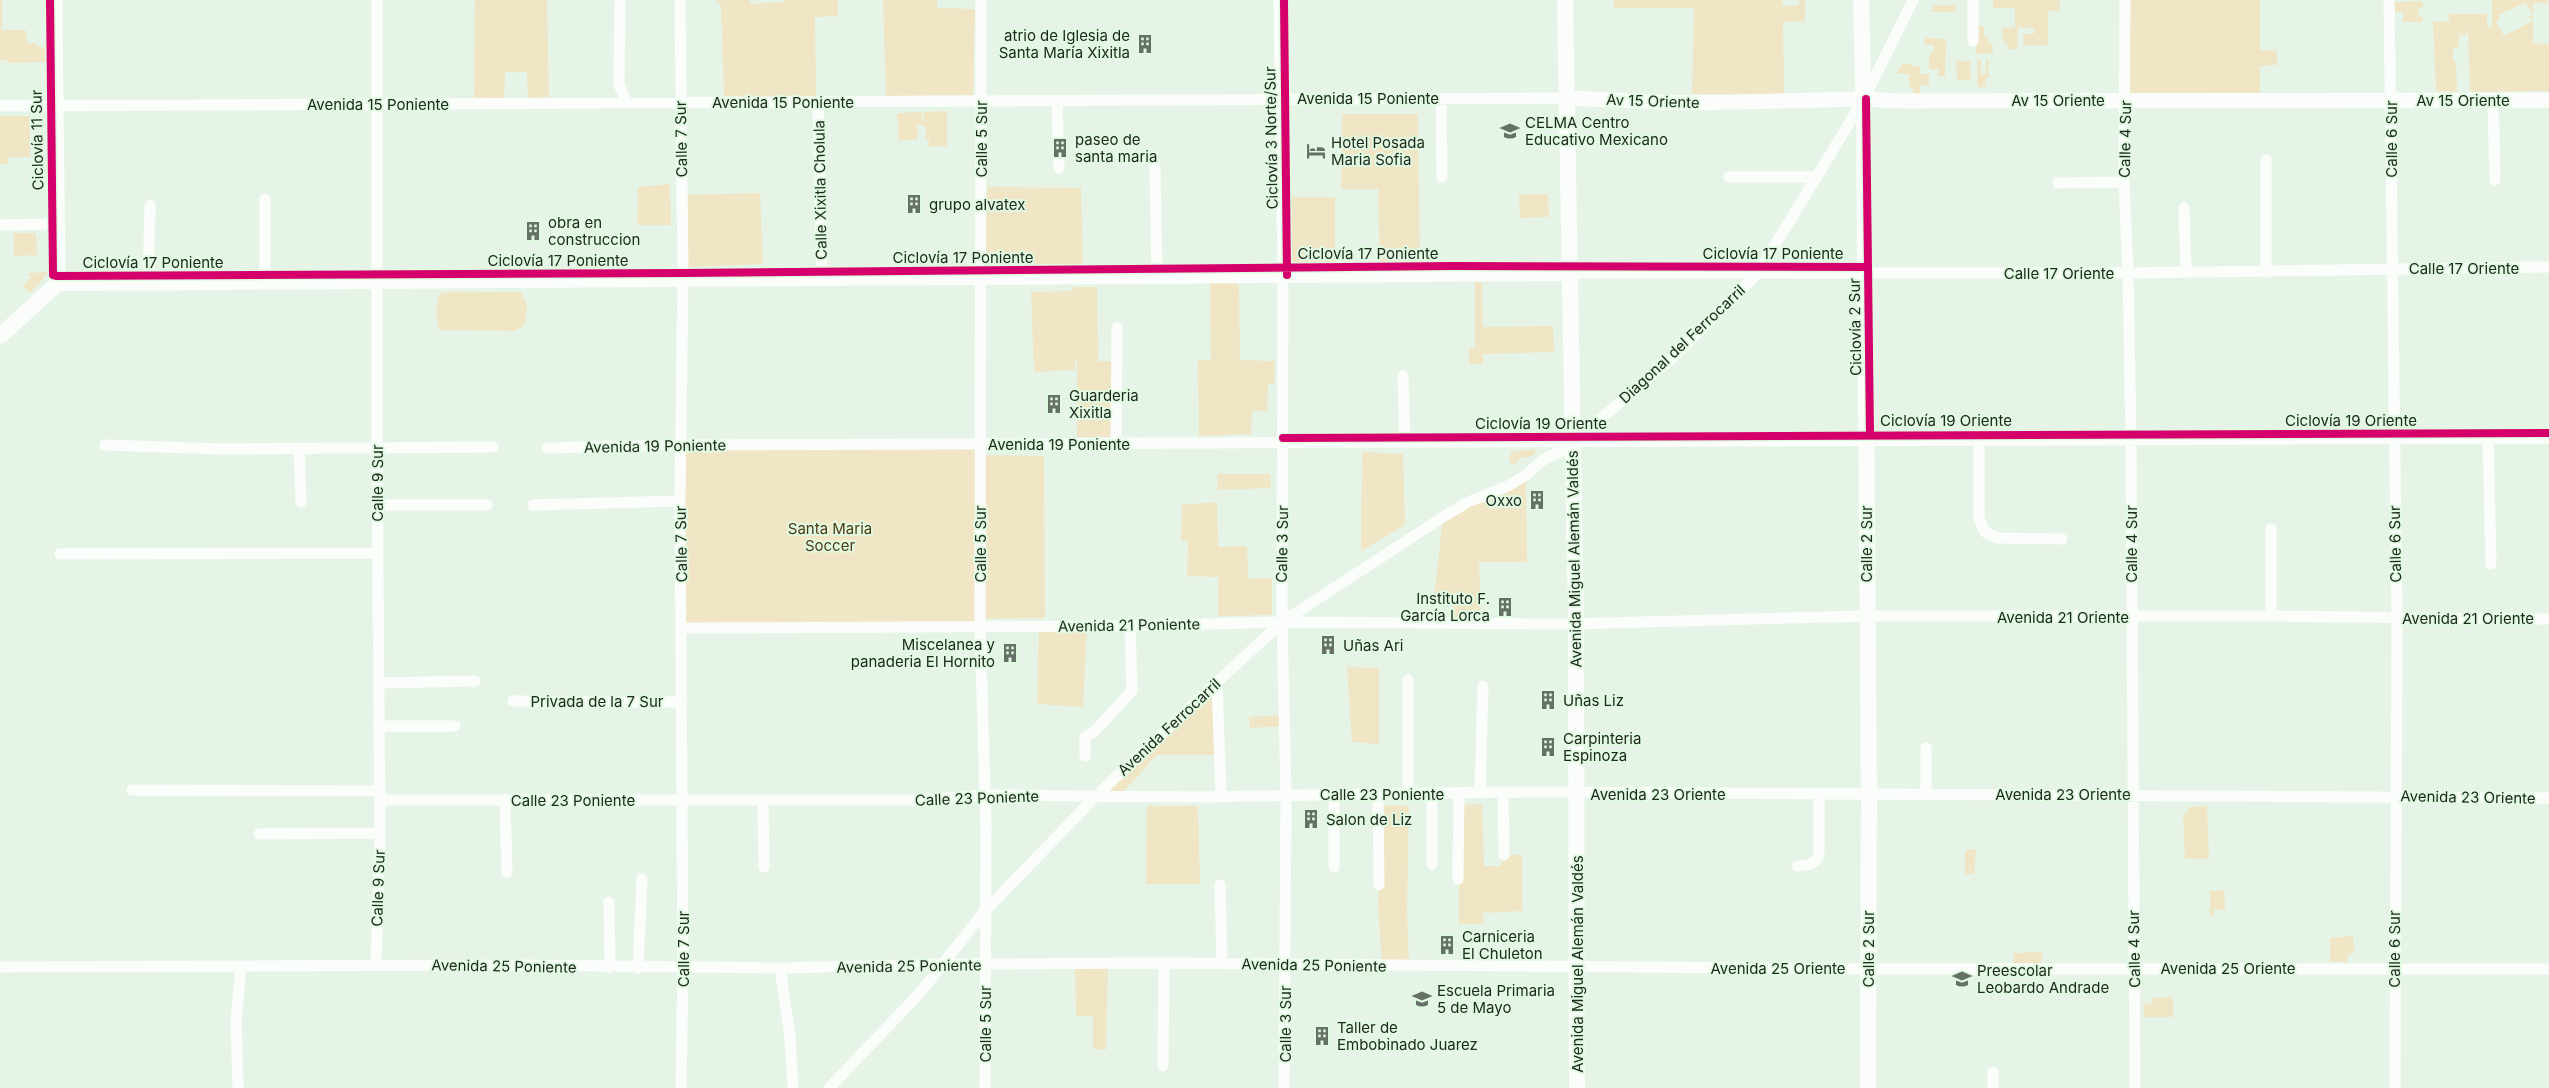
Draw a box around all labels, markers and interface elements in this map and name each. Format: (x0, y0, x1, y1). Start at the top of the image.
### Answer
place label: atrio de Iglesia de Santa María Xixitla (999, 26, 1130, 62)
building icon: atrio de Iglesia de Santa María Xixitla (1134, 33, 1156, 55)
street label: Ciclovía 3 Norte/Sur (1260, 66, 1282, 210)
street label: Ciclovía 11 Sur (27, 89, 47, 191)
street label: Avenida 15 Poniente (1297, 89, 1439, 108)
street label: Av 15 Oriente (1606, 90, 1700, 112)
street label: Av 15 Oriente (2011, 91, 2105, 110)
street label: Av 15 Oriente (2416, 91, 2510, 110)
street label: Avenida 15 Poniente (712, 93, 854, 112)
street label: Avenida 15 Poniente (307, 95, 449, 114)
street label: Calle 7 Sur (671, 100, 691, 177)
street label: Calle 5 Sur (972, 100, 991, 178)
street label: Calle 4 Sur (2115, 100, 2135, 178)
street label: Calle 6 Sur (2382, 100, 2401, 178)
place label: CELMA Centro Educativo Mexicano (1525, 113, 1668, 149)
street label: Calle Xixitla Cholula (809, 120, 831, 260)
school or university icon: CELMA Centro Educativo Mexicano (1499, 120, 1521, 142)
place label: paseo de santa maria (1075, 130, 1157, 166)
place label: Hotel Posada Maria Sofia (1331, 133, 1425, 169)
building icon: paseo de santa maria (1049, 137, 1071, 159)
hotel icon: Hotel Posada Maria Sofia (1305, 140, 1327, 162)
building icon: grupo alvatex (903, 193, 925, 215)
place label: grupo alvatex (929, 195, 1025, 214)
place label: obra en construccion (548, 213, 640, 249)
building icon: obra en construccion (522, 220, 544, 242)
street label: Ciclovía 17 Poniente (1297, 244, 1439, 263)
street label: Ciclovía 17 Poniente (1702, 244, 1844, 263)
street label: Ciclovía 17 Poniente (892, 248, 1034, 267)
street label: Ciclovía 17 Poniente (487, 251, 629, 270)
street label: Ciclovía 17 Poniente (82, 253, 224, 272)
street label: Calle 17 Oriente (2409, 259, 2519, 278)
street label: Calle 17 Oriente (2004, 264, 2114, 283)
street label: Ciclovía 2 Sur (1845, 278, 1865, 376)
street label: Diagonal del Ferrocarril (1615, 281, 1749, 407)
place label: Guarderia Xixitla (1069, 386, 1139, 422)
building icon: Guarderia Xixitla (1043, 393, 1065, 415)
street label: Ciclovía 19 Oriente (1880, 411, 2012, 430)
street label: Ciclovía 19 Oriente (2285, 411, 2417, 430)
street label: Ciclovía 19 Oriente (1475, 414, 1607, 433)
street label: Avenida 19 Poniente (584, 435, 726, 457)
street label: Avenida 19 Poniente (988, 435, 1130, 454)
street label: Calle 9 Sur (368, 444, 387, 522)
street label: Avenida Miguel Alemán Valdés (1563, 450, 1585, 668)
building icon: Oxxo (1526, 489, 1548, 511)
place label: Oxxo (1485, 491, 1522, 510)
street label: Calle 7 Sur (671, 505, 691, 582)
street label: Calle 5 Sur (971, 505, 990, 583)
street label: Calle 3 Sur (1272, 505, 1292, 583)
street label: Calle 2 Sur (1857, 505, 1876, 583)
street label: Calle 4 Sur (2122, 505, 2141, 583)
street label: Calle 6 Sur (2385, 505, 2405, 583)
park label: Santa Maria Soccer (788, 519, 872, 555)
place label: Instituto F. García Lorca (1400, 589, 1490, 625)
building icon: Instituto F. García Lorca (1494, 596, 1516, 618)
street label: Avenida 21 Oriente (1997, 608, 2129, 627)
street label: Avenida 21 Oriente (2402, 609, 2534, 628)
street label: Avenida 21 Poniente (1058, 614, 1200, 636)
building icon: Uñas Ari (1317, 634, 1339, 656)
place label: Miscelanea y panaderia El Hornito (851, 635, 996, 671)
place label: Uñas Ari (1343, 636, 1403, 655)
building icon: Miscelanea y panaderia El Hornito (999, 642, 1021, 664)
street label: Avenida Ferrocarril (1114, 674, 1224, 780)
building icon: Uñas Liz (1537, 689, 1559, 711)
place label: Uñas Liz (1563, 691, 1624, 710)
street label: Privada de la 7 Sur (531, 692, 664, 711)
place label: Carpinteria Espinoza (1563, 729, 1641, 765)
building icon: Carpinteria Espinoza (1537, 736, 1559, 758)
street label: Calle 23 Poniente (1320, 785, 1444, 804)
street label: Avenida 23 Oriente (1590, 785, 1726, 804)
street label: Avenida 23 Oriente (1995, 785, 2131, 804)
street label: Calle 23 Poniente (915, 786, 1039, 810)
street label: Avenida 23 Oriente (2400, 786, 2536, 808)
street label: Calle 23 Poniente (511, 791, 635, 810)
building icon: Salon de Liz (1300, 808, 1322, 830)
place label: Salon de Liz (1326, 810, 1412, 829)
street label: Calle 9 Sur (367, 849, 389, 927)
street label: Avenida Miguel Alemán Valdés (1568, 855, 1587, 1073)
street label: Calle 7 Sur (674, 910, 693, 987)
street label: Calle 2 Sur (1859, 910, 1878, 988)
street label: Calle 4 Sur (2124, 910, 2144, 988)
street label: Calle 6 Sur (2385, 910, 2404, 988)
place label: Carniceria El Chuleton (1462, 927, 1543, 963)
building icon: Carniceria El Chuleton (1436, 934, 1458, 956)
street label: Avenida 25 Poniente (1241, 954, 1387, 976)
street label: Avenida 25 Poniente (431, 955, 577, 977)
street label: Avenida 25 Poniente (836, 955, 982, 977)
street label: Avenida 25 Oriente (1710, 959, 1846, 978)
street label: Avenida 25 Oriente (2160, 959, 2296, 978)
place label: Preescolar Leobardo Andrade (1977, 961, 2109, 997)
school or university icon: Preescolar Leobardo Andrade (1951, 968, 1973, 990)
place label: Escuela Primaria 5 de Mayo (1437, 981, 1555, 1017)
street label: Calle 5 Sur (976, 985, 995, 1063)
street label: Calle 3 Sur (1276, 985, 1295, 1063)
school or university icon: Escuela Primaria 5 de Mayo (1411, 988, 1433, 1010)
place label: Taller de Embobinado Juarez (1337, 1018, 1478, 1054)
building icon: Taller de Embobinado Juarez (1311, 1025, 1333, 1047)

